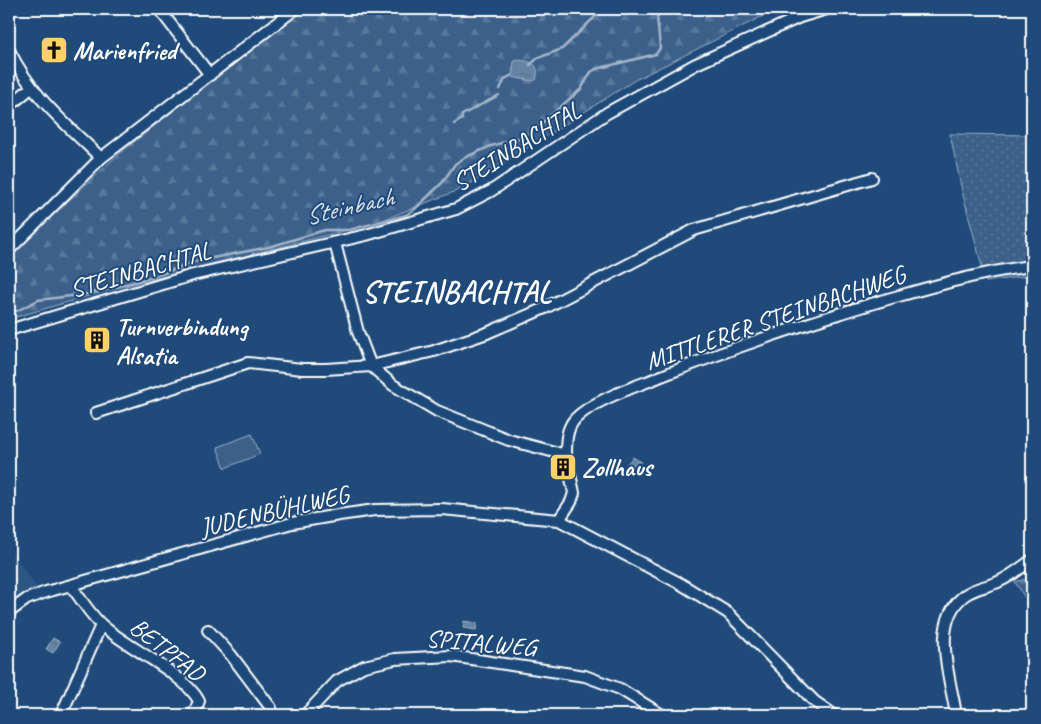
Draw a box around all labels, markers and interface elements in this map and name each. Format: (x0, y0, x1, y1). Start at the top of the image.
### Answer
church icon: Marienfried (39, 35, 69, 65)
place label: Marienfried (73, 35, 181, 67)
street label: STEINBACHTAL (447, 95, 587, 199)
water label: Steinbach (302, 180, 399, 233)
street label: STEINBACHTAL (66, 235, 215, 305)
street label: MITTLERER STEINBACHWEG (641, 258, 912, 377)
district label: STEINBACHTAL (362, 273, 552, 311)
place label: Turnverbindung Alsatia (116, 311, 250, 372)
building icon: Turnverbindung Alsatia (82, 325, 112, 355)
building icon: Zollhaus (548, 452, 578, 482)
place label: Zollhaus (582, 452, 654, 484)
street label: JUDENBÜHLWEG (196, 478, 354, 544)
street label: BETPFAD (123, 611, 213, 690)
street label: SPITALWEG (425, 622, 541, 664)

